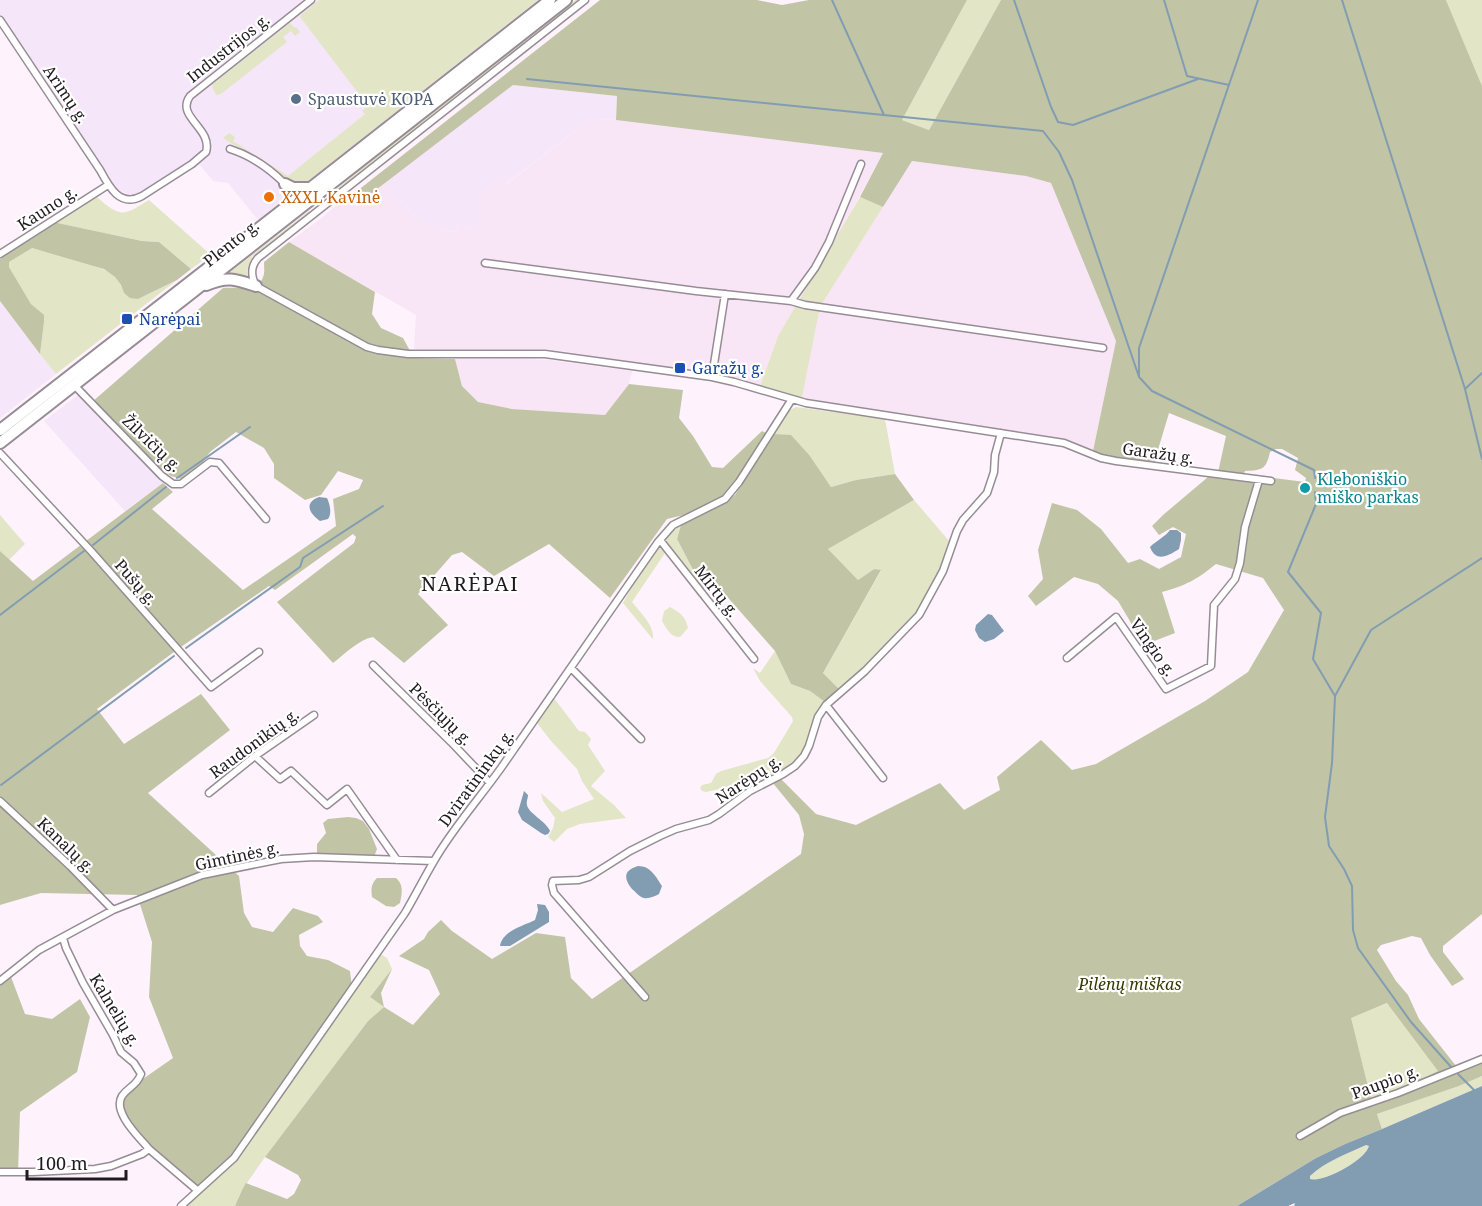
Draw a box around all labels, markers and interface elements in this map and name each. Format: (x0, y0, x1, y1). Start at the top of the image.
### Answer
street label: Industrijos g. (182, 9, 274, 87)
street label: Arimų g. (38, 60, 94, 128)
place label: Spaustuvė KOPA (308, 88, 434, 110)
marker: Spaustuvė KOPA (289, 92, 303, 106)
street label: Kauno g. (13, 181, 81, 235)
place label: XXXL Kavinė (281, 186, 380, 208)
marker: XXXL Kavinė (262, 190, 276, 204)
street label: Plento g. (199, 214, 263, 272)
place label: Narėpai (139, 308, 200, 330)
marker: Narėpai (120, 312, 134, 326)
place label: Garažų g. (692, 357, 764, 379)
marker: Garažų g. (673, 361, 687, 375)
street label: Žilvičių g. (118, 409, 186, 477)
street label: Garažų g. (1121, 437, 1195, 469)
place label: Kleboniškio miško parkas (1317, 468, 1419, 508)
marker: Kleboniškio miško parkas (1298, 481, 1312, 495)
street label: Pušų g. (110, 554, 162, 610)
street label: Mirtų g. (690, 560, 744, 622)
district label: NARĖPAI (421, 570, 519, 597)
street label: Vingio g. (1125, 614, 1181, 680)
street label: Pėsčiųjų g. (405, 678, 477, 750)
street label: Raudonikių g. (205, 703, 303, 783)
street label: Dviratininkų g. (433, 725, 519, 831)
street label: Narėpų g. (711, 750, 785, 808)
street label: Kanalų g. (33, 812, 99, 878)
street label: Gimtinės g. (193, 836, 281, 876)
street label: Kalnelių g. (85, 970, 145, 1050)
park label: Pilėnų miškas (1077, 973, 1182, 995)
street label: Paupio g. (1348, 1060, 1422, 1104)
scale bar (27, 1143, 126, 1181)
text: 100 m (36, 1151, 88, 1175)

